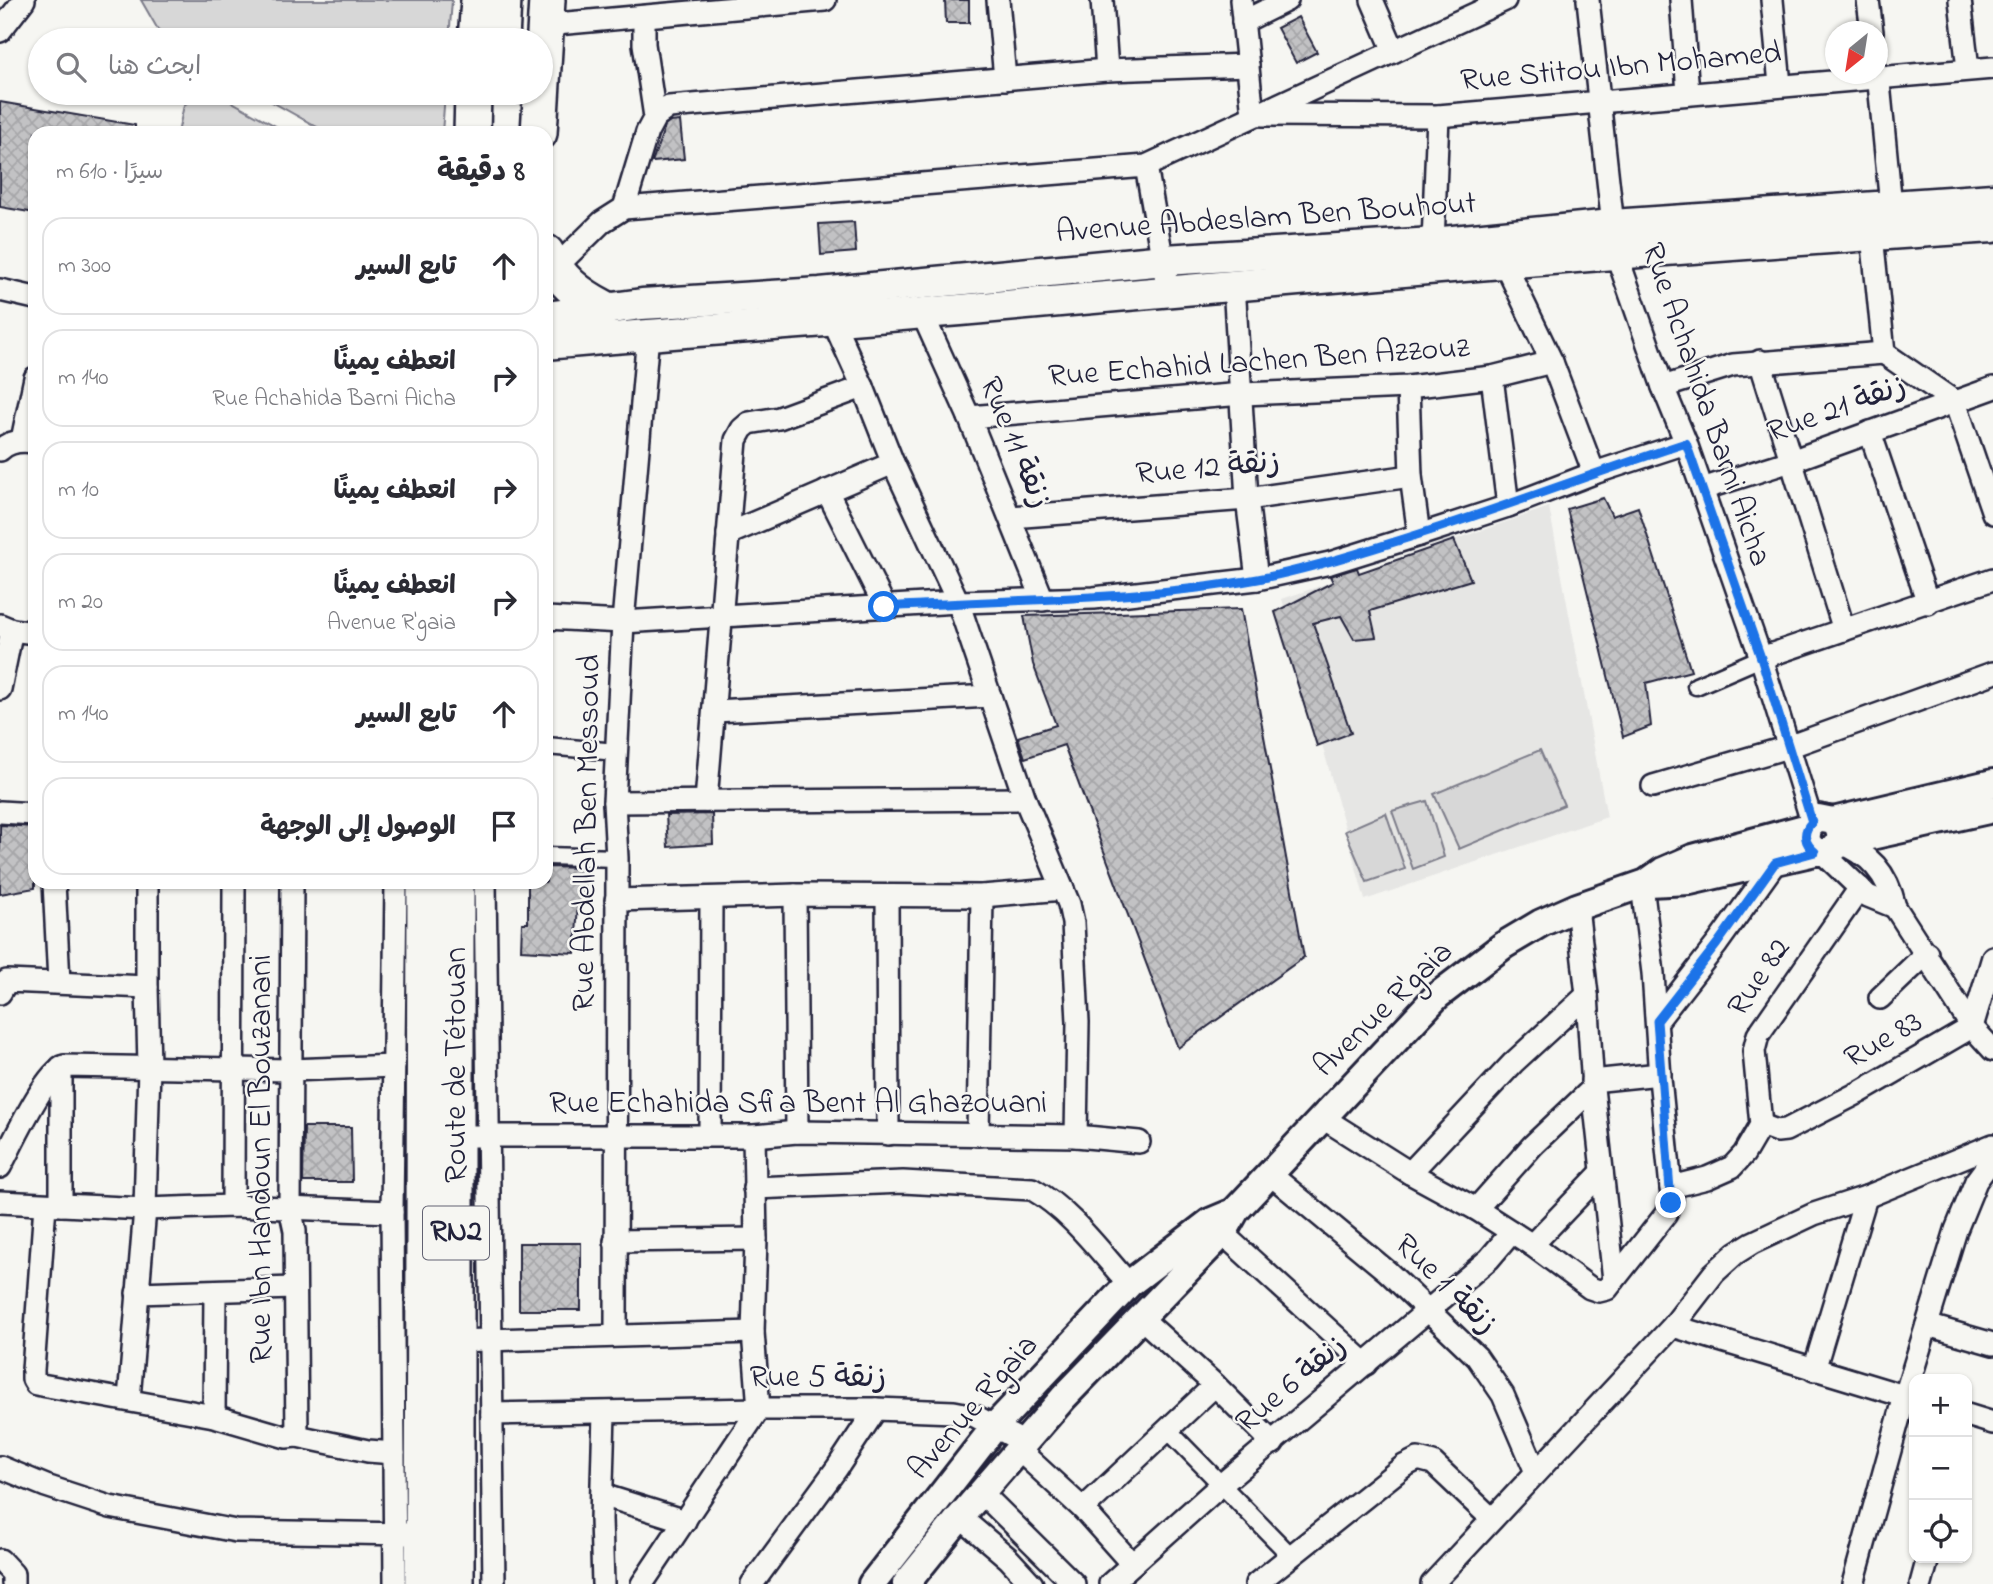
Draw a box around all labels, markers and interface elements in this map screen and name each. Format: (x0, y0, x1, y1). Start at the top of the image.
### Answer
north arrow (1825, 21, 1888, 84)
search box (28, 28, 553, 105)
street label: Rue Stitou Ibn Mohamed (1459, 31, 1783, 105)
icon: search (52, 48, 90, 86)
text: ابحث هنا (108, 49, 201, 87)
text: 8 دقيقة (437, 151, 525, 195)
text: سيرًا · 610 m (56, 156, 163, 189)
street label: Avenue Abdeslam Ben Bouhout (1054, 181, 1478, 257)
street label: Rue Achahida Barni Aicha (1628, 237, 1782, 573)
icon: ahead (485, 247, 523, 285)
text: تابع السير (357, 249, 456, 287)
text: 300 m (58, 250, 111, 283)
street label: Rue Echahid Lachen Ben Azzouz (1047, 325, 1472, 401)
text: انعطف يمينًا (333, 344, 456, 382)
icon: right (485, 359, 523, 397)
text: 140 m (58, 362, 108, 395)
street label: Rue 21 زنقة (1761, 363, 1913, 457)
street label: Rue 11 زنقة (965, 370, 1063, 516)
text: Rue Achahida Barni Aicha (212, 383, 456, 416)
street label: Rue 12 زنقة (1134, 439, 1282, 499)
icon: right (485, 471, 523, 509)
text: انعطف يمينًا (333, 473, 456, 511)
text: 10 m (58, 474, 99, 507)
text: انعطف يمينًا (333, 568, 456, 606)
icon: right (485, 583, 523, 621)
text: 20 m (58, 586, 103, 619)
route start (868, 591, 899, 622)
text: Avenue R'gaia (327, 607, 456, 640)
street label: Rue Abdellah Ben Messoud (561, 654, 615, 1012)
icon: ahead (485, 695, 523, 733)
text: تابع السير (357, 697, 456, 735)
text: 140 m (58, 698, 108, 731)
icon: arrive (485, 807, 523, 845)
text: الوصول إلى الوجهة (260, 809, 456, 847)
street label: Rue 82 (1716, 929, 1804, 1027)
street label: Avenue R'gaia (1303, 931, 1465, 1089)
street label: Route de Tétouan (434, 947, 481, 1183)
street label: Rue Ibn Handoun El Bouzanani (239, 954, 286, 1364)
street label: Rue 83 (1836, 1000, 1932, 1082)
street label: Rue Echahida Sfia Bent Al Ghazouani (549, 1081, 1047, 1128)
route end (1655, 1187, 1686, 1218)
road number: RN2 (423, 1206, 489, 1260)
street label: Rue 1 زنقة (1382, 1223, 1508, 1347)
street label: Rue 6 زنقة (1226, 1324, 1358, 1446)
street label: Avenue R'gaia (897, 1325, 1051, 1491)
street label: Rue 5 زنقة (750, 1355, 887, 1402)
map controls (1909, 1374, 1972, 1563)
button: + (1909, 1374, 1972, 1437)
button: − (1909, 1437, 1972, 1500)
button: locate (1909, 1500, 1972, 1563)

